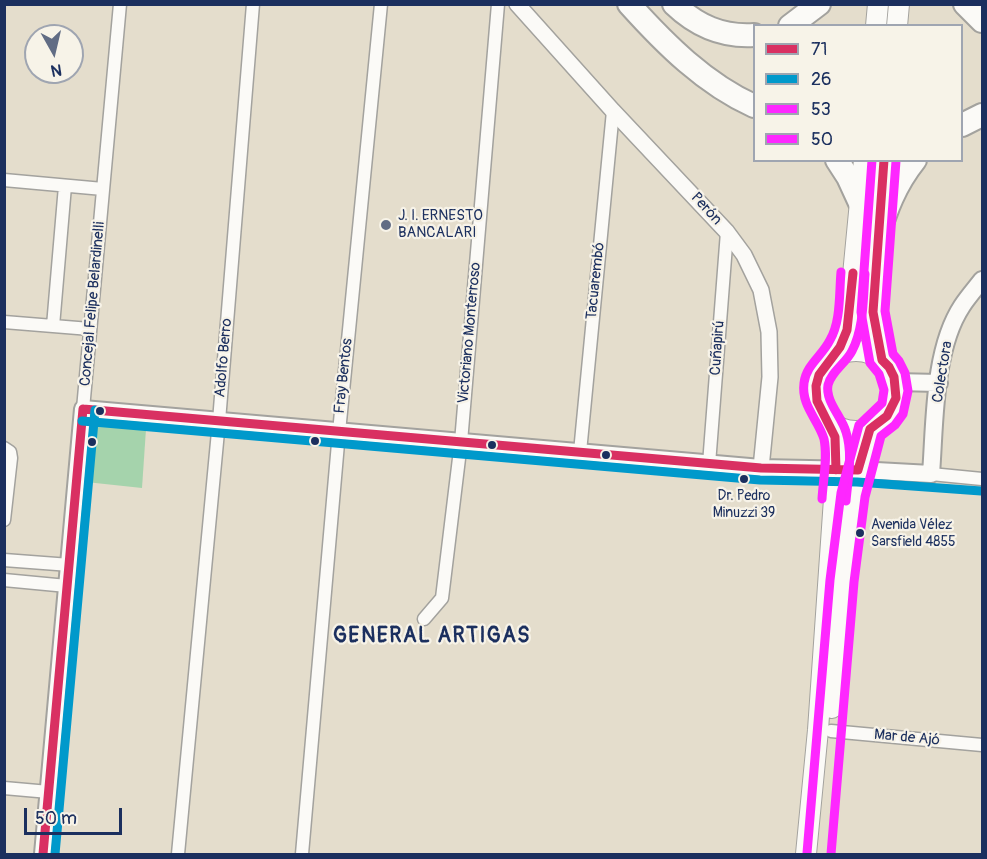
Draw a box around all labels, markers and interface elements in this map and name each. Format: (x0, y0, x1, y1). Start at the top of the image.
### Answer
north arrow (24, 24, 84, 84)
legend (753, 24, 963, 162)
text: 71 (811, 38, 828, 61)
text: N (49, 59, 63, 80)
text: 26 (811, 68, 832, 91)
text: 53 (811, 98, 831, 121)
text: 50 (811, 128, 833, 151)
street label: Perón (687, 189, 725, 229)
place label: J. I. ERNESTO BANCALARI (398, 207, 483, 242)
marker: J. I. ERNESTO BANCALARI (379, 218, 393, 232)
street label: Concejal Felipe Belardinelli (77, 221, 109, 387)
street label: Tacuarembó (583, 241, 609, 321)
street label: Victoriano Monterroso (455, 262, 485, 404)
street label: Adolfo Berro (212, 318, 236, 398)
street label: Cuñapirú (707, 320, 729, 376)
street label: Fray Bentos (331, 337, 357, 415)
street label: Colectora (929, 340, 957, 404)
unlabelled marker (94, 405, 106, 417)
unlabelled marker (309, 435, 321, 447)
unlabelled marker (86, 436, 98, 448)
unlabelled marker (486, 439, 498, 451)
unlabelled marker (600, 449, 612, 461)
marker: Dr. Pedro Minuzzi 39 (738, 473, 750, 485)
place label: Dr. Pedro Minuzzi 39 (713, 488, 775, 520)
place label: Avenida Vélez Sarsfield 4855 (871, 517, 956, 550)
marker: Avenida Vélez Sarsfield 4855 (854, 527, 866, 539)
district label: GENERAL ARTIGAS (333, 624, 531, 650)
street label: Mar de Ajó (873, 726, 941, 750)
scale bar (27, 796, 124, 834)
text: 50 m (35, 807, 77, 830)

